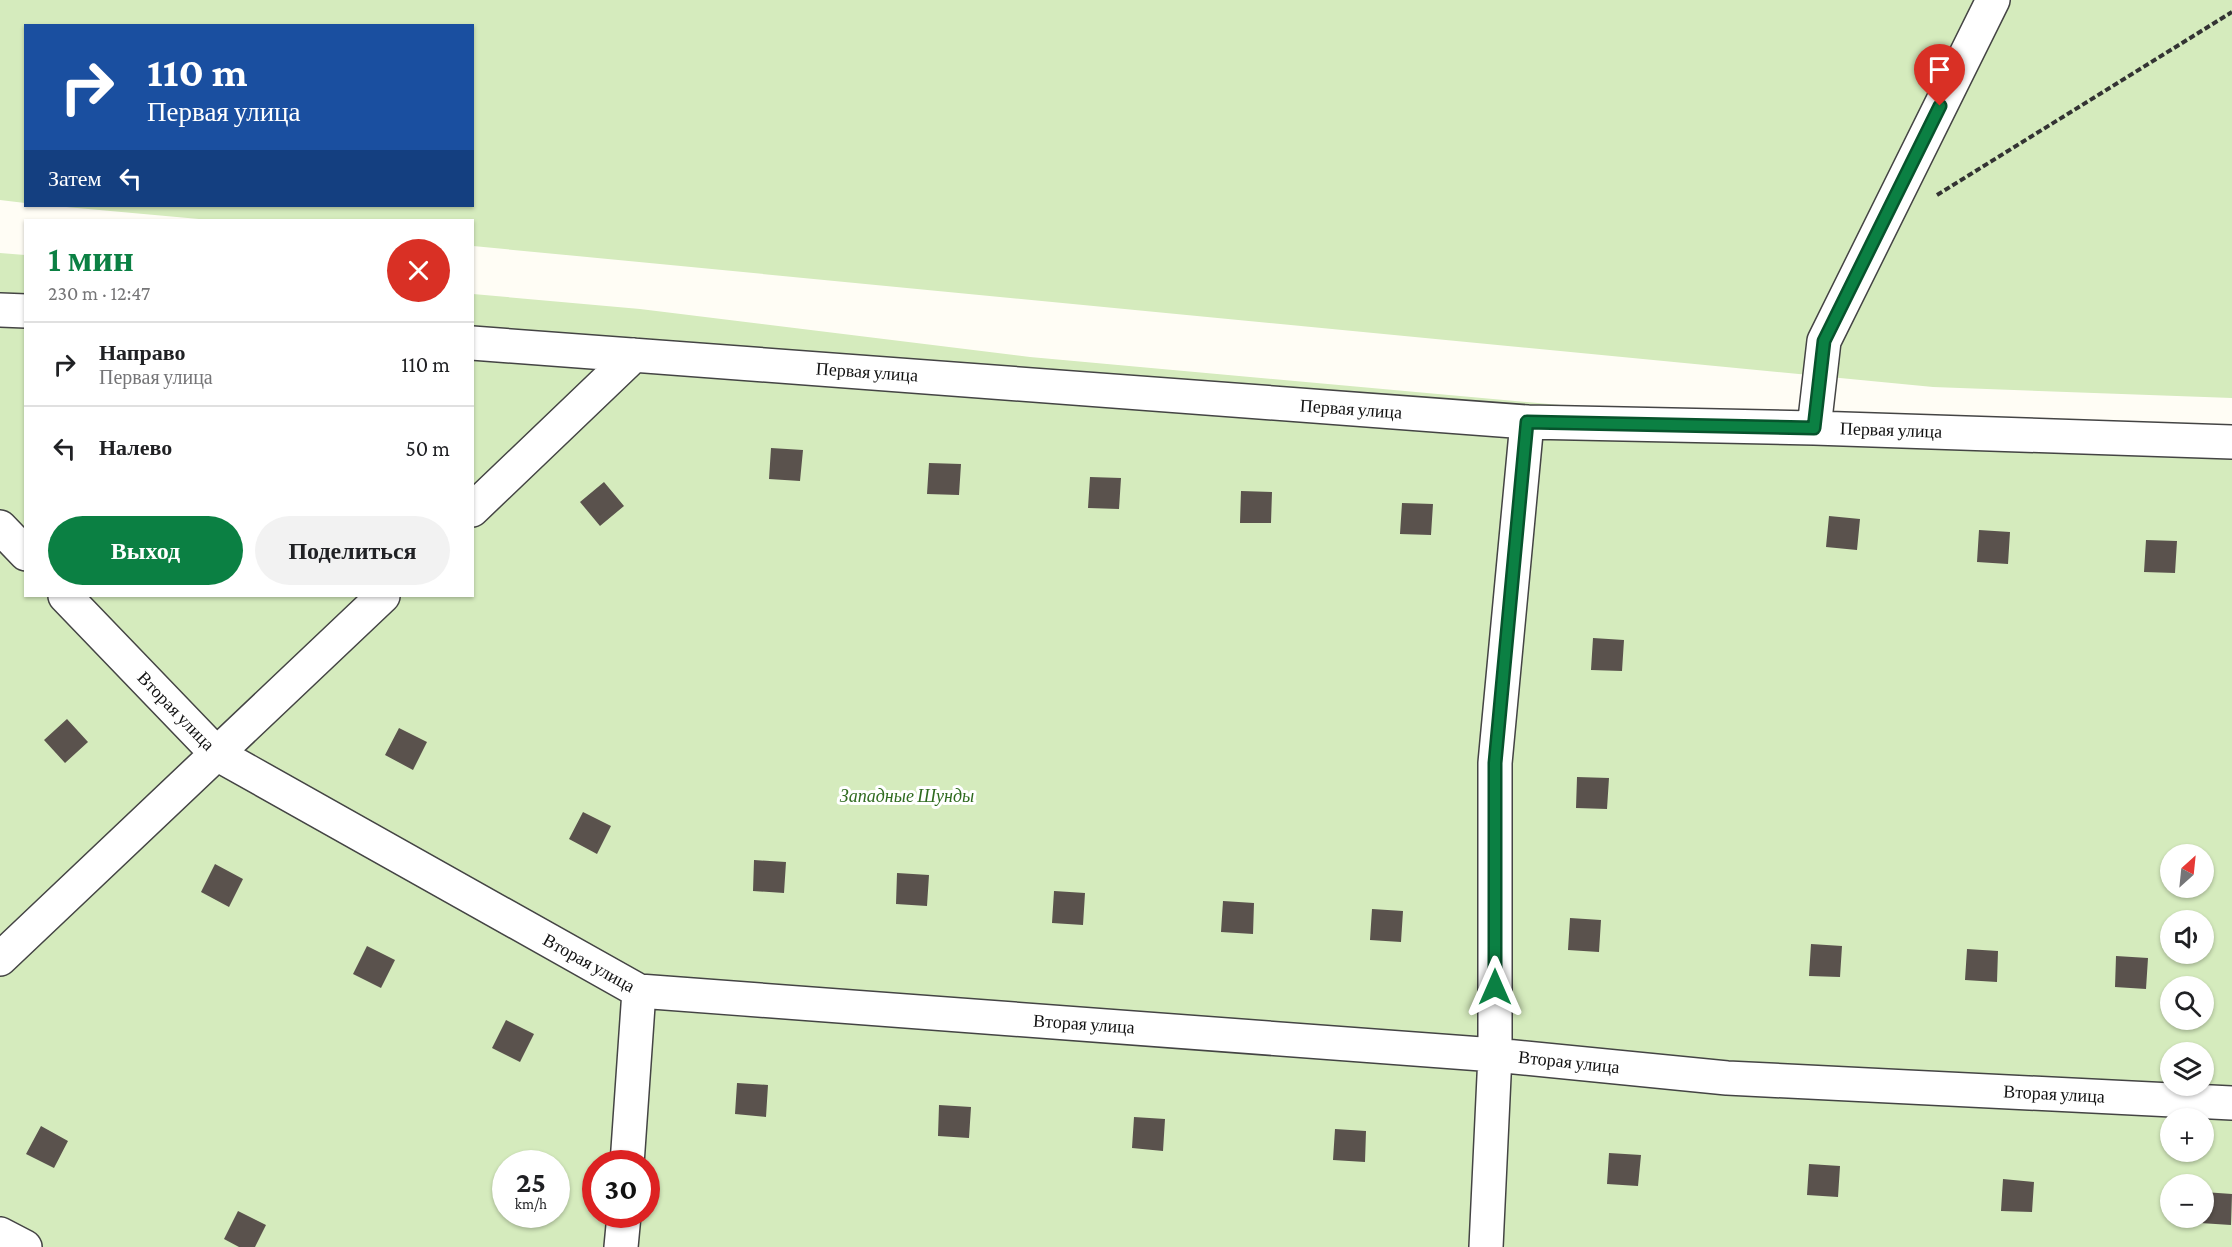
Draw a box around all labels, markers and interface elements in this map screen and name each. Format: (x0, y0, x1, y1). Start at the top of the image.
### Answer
pin (1914, 44, 1965, 106)
icon: right (48, 48, 126, 126)
text: 110 m (147, 48, 248, 95)
icon: arrive (1923, 53, 1956, 86)
text: Первая улица (147, 97, 301, 127)
icon: left (114, 162, 147, 195)
text: Затем (48, 166, 102, 191)
text: 1 мин (48, 239, 134, 279)
button: close (387, 239, 450, 302)
text: 230 m · 12:47 (48, 282, 150, 304)
text: Направо (99, 340, 185, 365)
icon: right (48, 348, 81, 381)
text: 110 m (401, 352, 450, 377)
street label: Первая улица (815, 358, 919, 386)
text: Первая улица (99, 366, 213, 388)
street label: Первая улица (1299, 395, 1403, 423)
street label: Первая улица (1840, 418, 1942, 442)
icon: left (48, 432, 81, 465)
text: Налево (99, 435, 172, 460)
text: 50 m (405, 436, 450, 461)
button: Выход (48, 516, 243, 585)
button: Поделиться (255, 516, 450, 585)
street label: Вторая улица (133, 667, 219, 755)
park label: Западные Шунды (840, 786, 974, 806)
north arrow (2160, 844, 2214, 898)
map controls (2160, 844, 2214, 1228)
button: sound (2160, 910, 2214, 964)
street label: Вторая улица (540, 930, 638, 996)
position arrow (1463, 955, 1527, 1019)
button: search (2160, 976, 2214, 1030)
street label: Вторая улица (1033, 1010, 1135, 1038)
button: layers (2160, 1042, 2214, 1096)
street label: Вторая улица (1517, 1047, 1621, 1077)
street label: Вторая улица (2003, 1081, 2105, 1107)
button: + (2160, 1108, 2214, 1162)
speed limit sign: 30 (582, 1150, 660, 1228)
text: 25 (516, 1165, 546, 1198)
button: − (2160, 1174, 2214, 1228)
text: km/h (515, 1196, 547, 1212)

